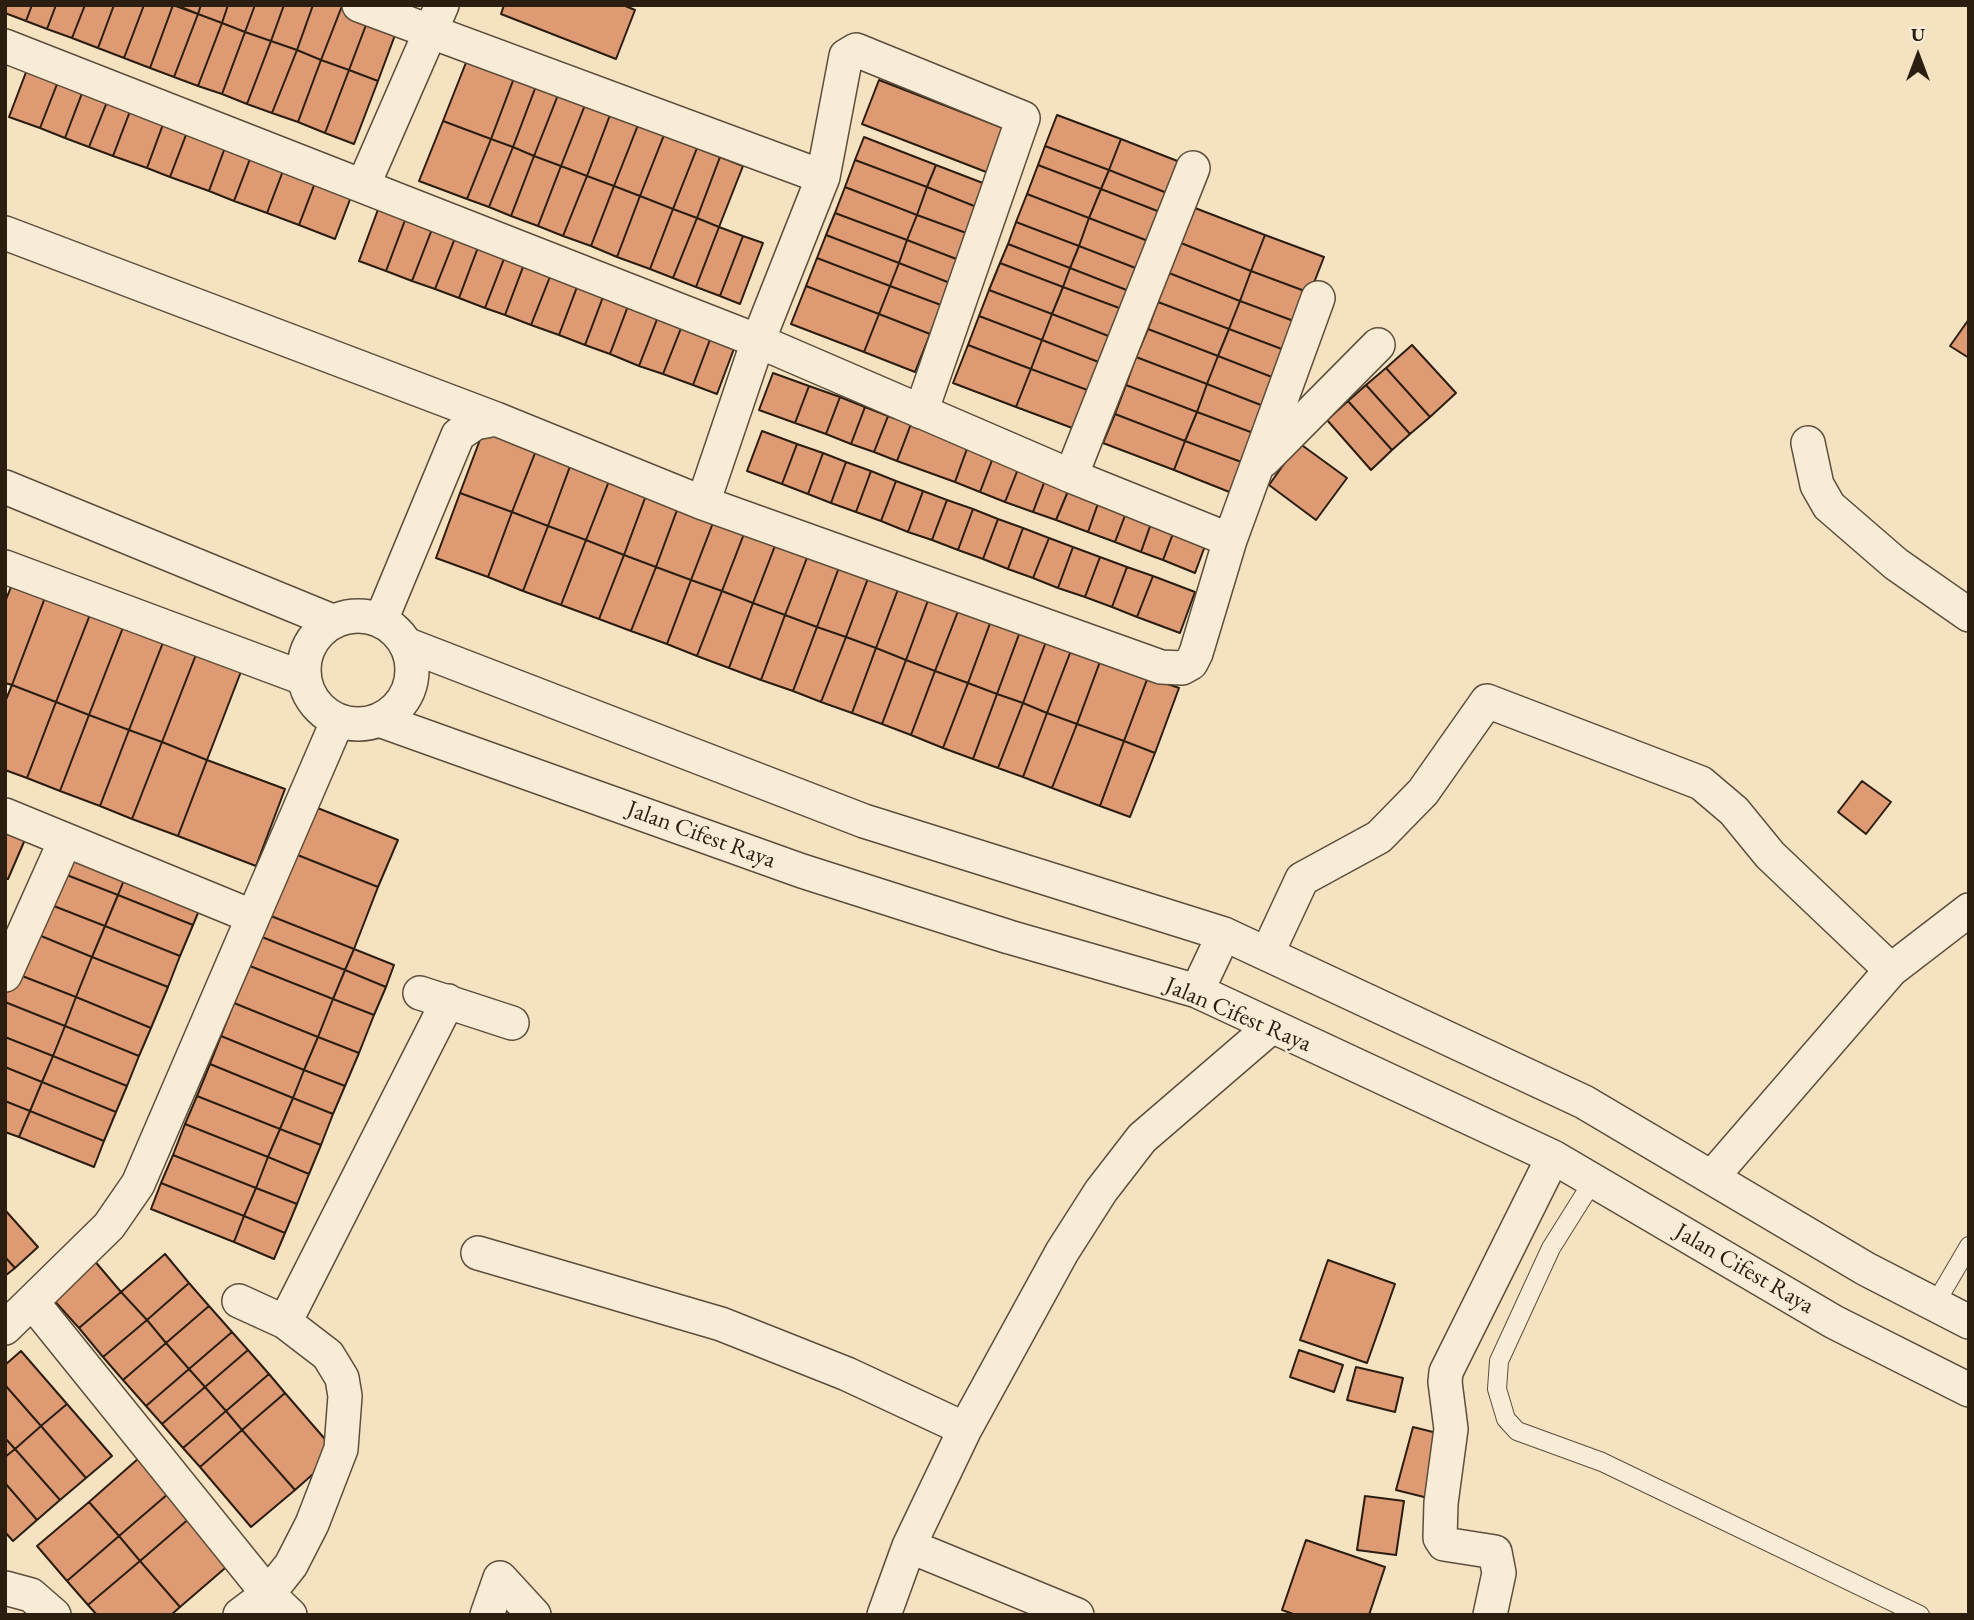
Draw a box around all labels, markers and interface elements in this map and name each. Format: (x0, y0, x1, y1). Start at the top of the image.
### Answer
north arrow (1883, 21, 1953, 91)
text: U (1911, 22, 1925, 47)
street label: Jalan Cifest Raya (623, 795, 779, 875)
street label: Jalan Cifest Raya (1161, 971, 1315, 1059)
street label: Jalan Cifest Raya (1669, 1217, 1819, 1321)

